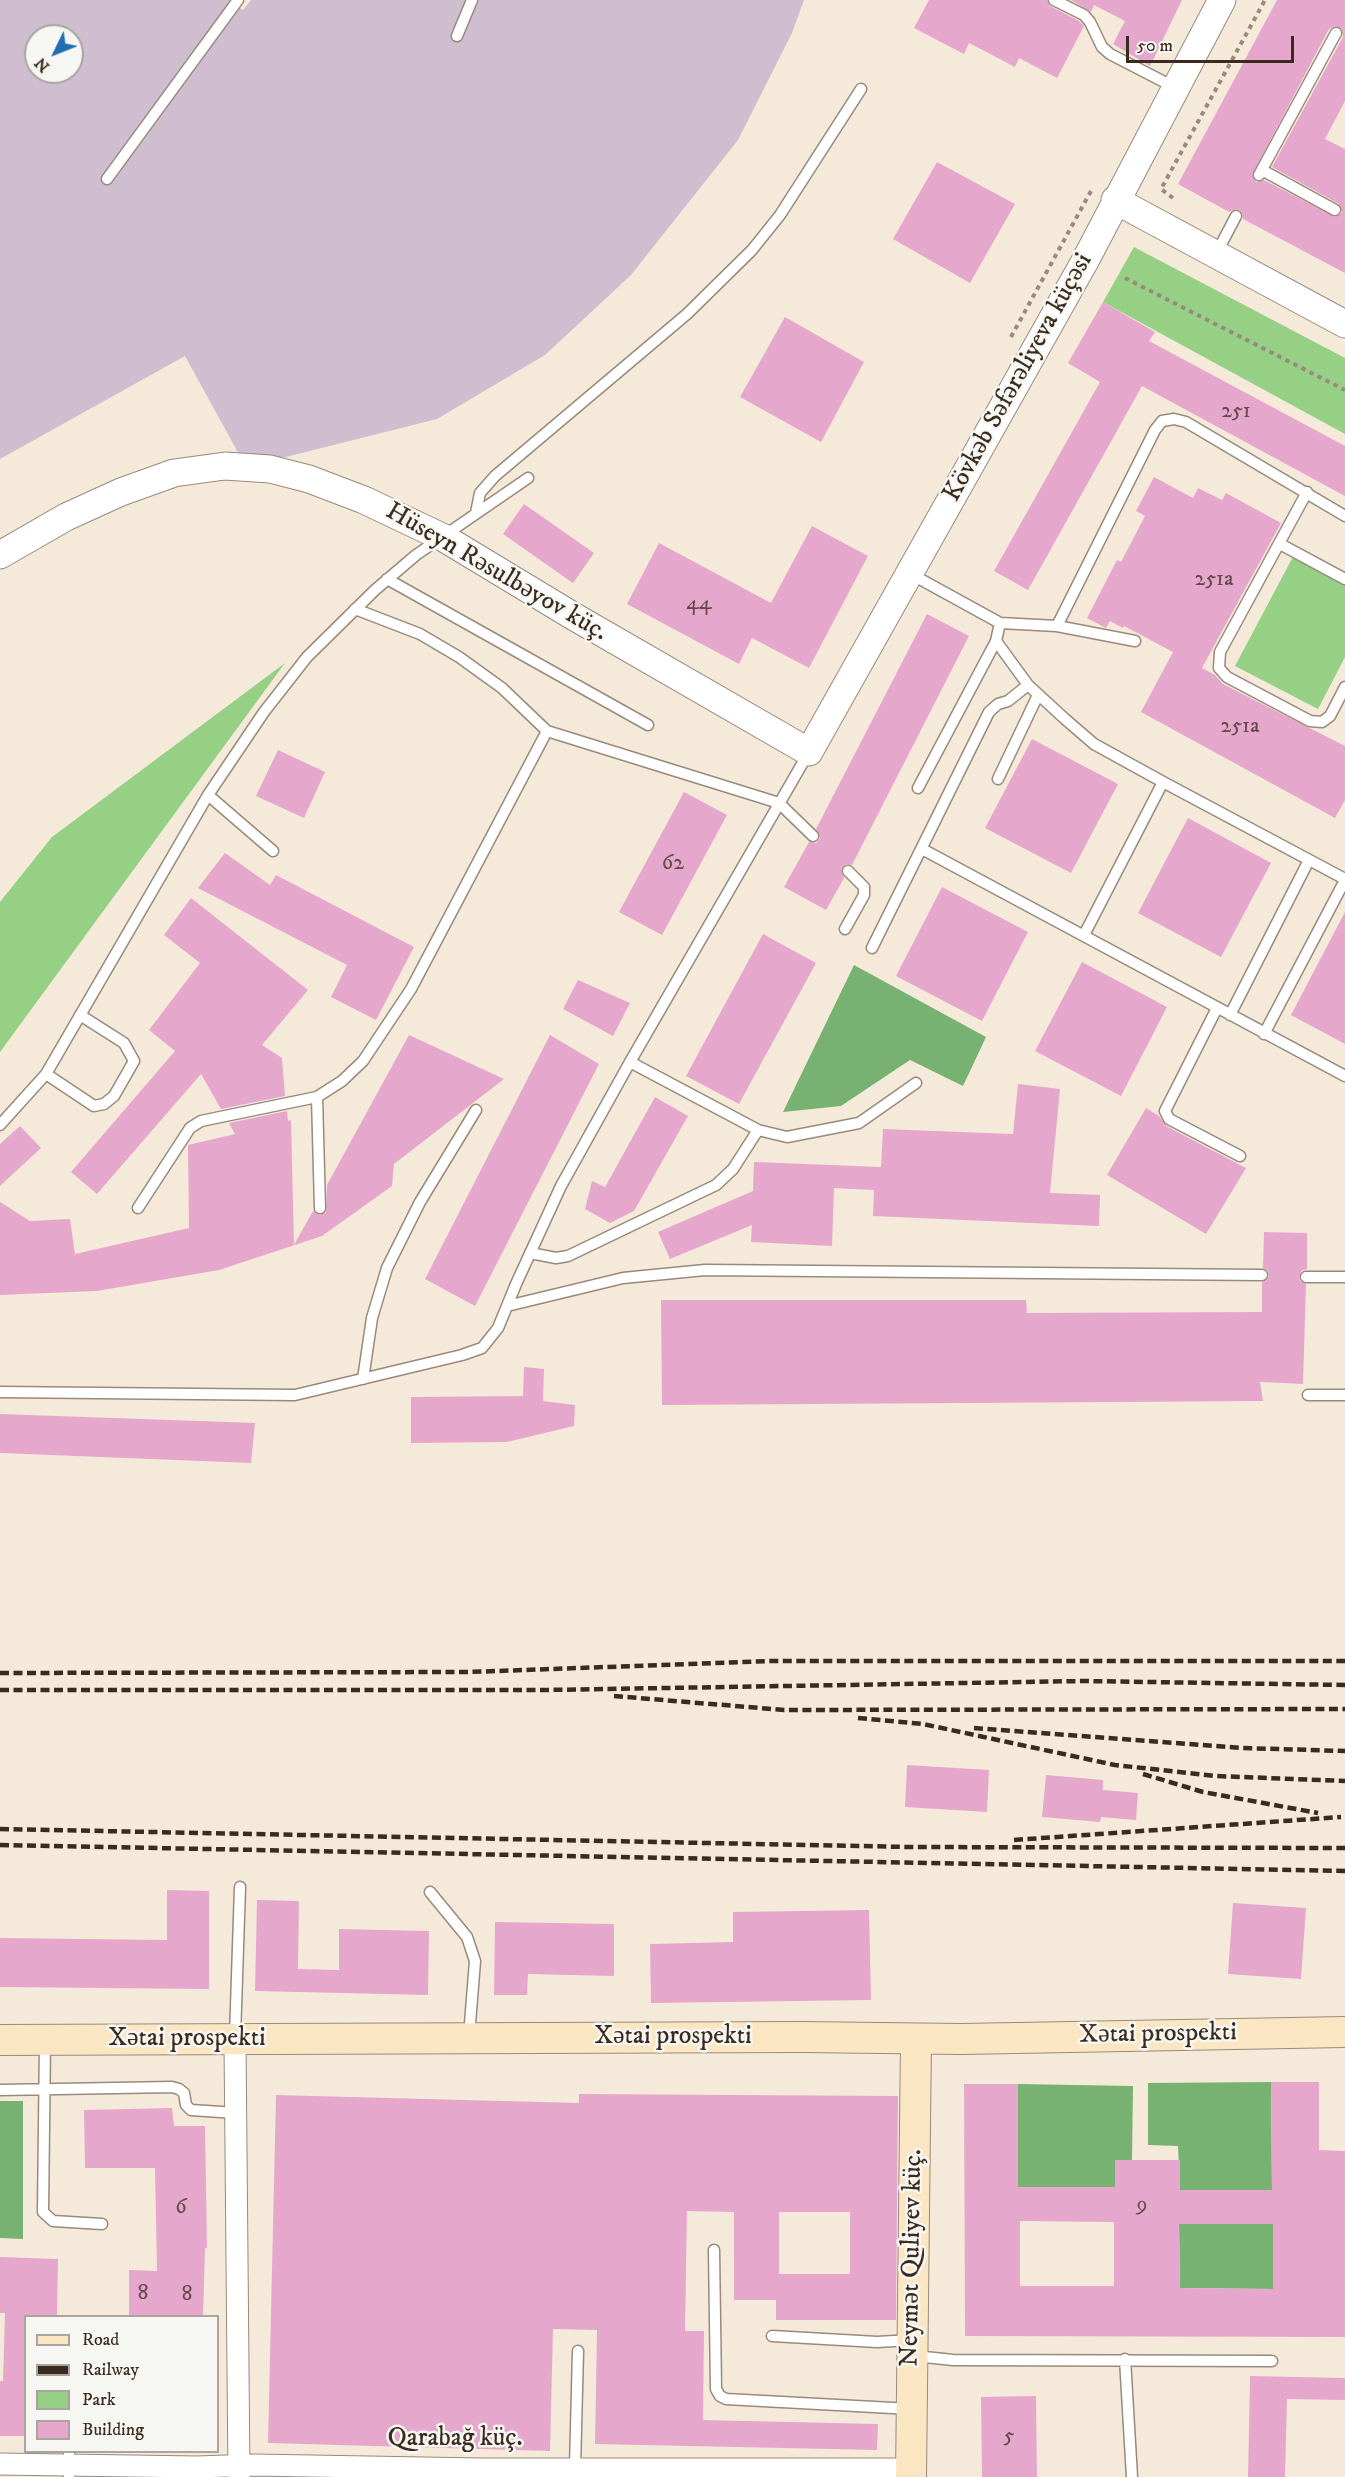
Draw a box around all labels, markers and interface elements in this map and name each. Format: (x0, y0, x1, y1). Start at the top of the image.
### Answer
north arrow (24, 24, 84, 84)
scale bar (1129, 24, 1297, 62)
text: 50 m (1137, 35, 1173, 57)
text: N (31, 53, 54, 77)
street label: Kövkəb Səfərəliyeva küçəsi (938, 248, 1100, 508)
house number: 251 (1221, 399, 1251, 425)
street label: Hüseyn Rəsulbəyov küç. (379, 497, 613, 649)
house number: 251a (1194, 567, 1234, 593)
house number: 44 (686, 591, 712, 617)
house number: 251a (1220, 714, 1260, 740)
house number: 62 (662, 851, 684, 877)
street label: Xətai prospekti (1079, 2018, 1237, 2052)
street label: Xətai prospekti (594, 2022, 752, 2054)
street label: Xətai prospekti (108, 2024, 266, 2056)
street label: Neymət Quliyev küç. (895, 2149, 931, 2367)
house number: 9 (1137, 2193, 1147, 2219)
house number: 6 (175, 2195, 187, 2221)
house number: 8 (137, 2281, 149, 2307)
house number: 8 (181, 2282, 193, 2308)
legend (24, 2315, 219, 2453)
text: Road (82, 2329, 119, 2351)
text: Railway (82, 2359, 139, 2381)
text: Park (82, 2389, 116, 2411)
text: Building (82, 2419, 144, 2441)
street label: Qarabağ küç. (387, 2424, 523, 2456)
house number: 5 (1004, 2424, 1014, 2450)

